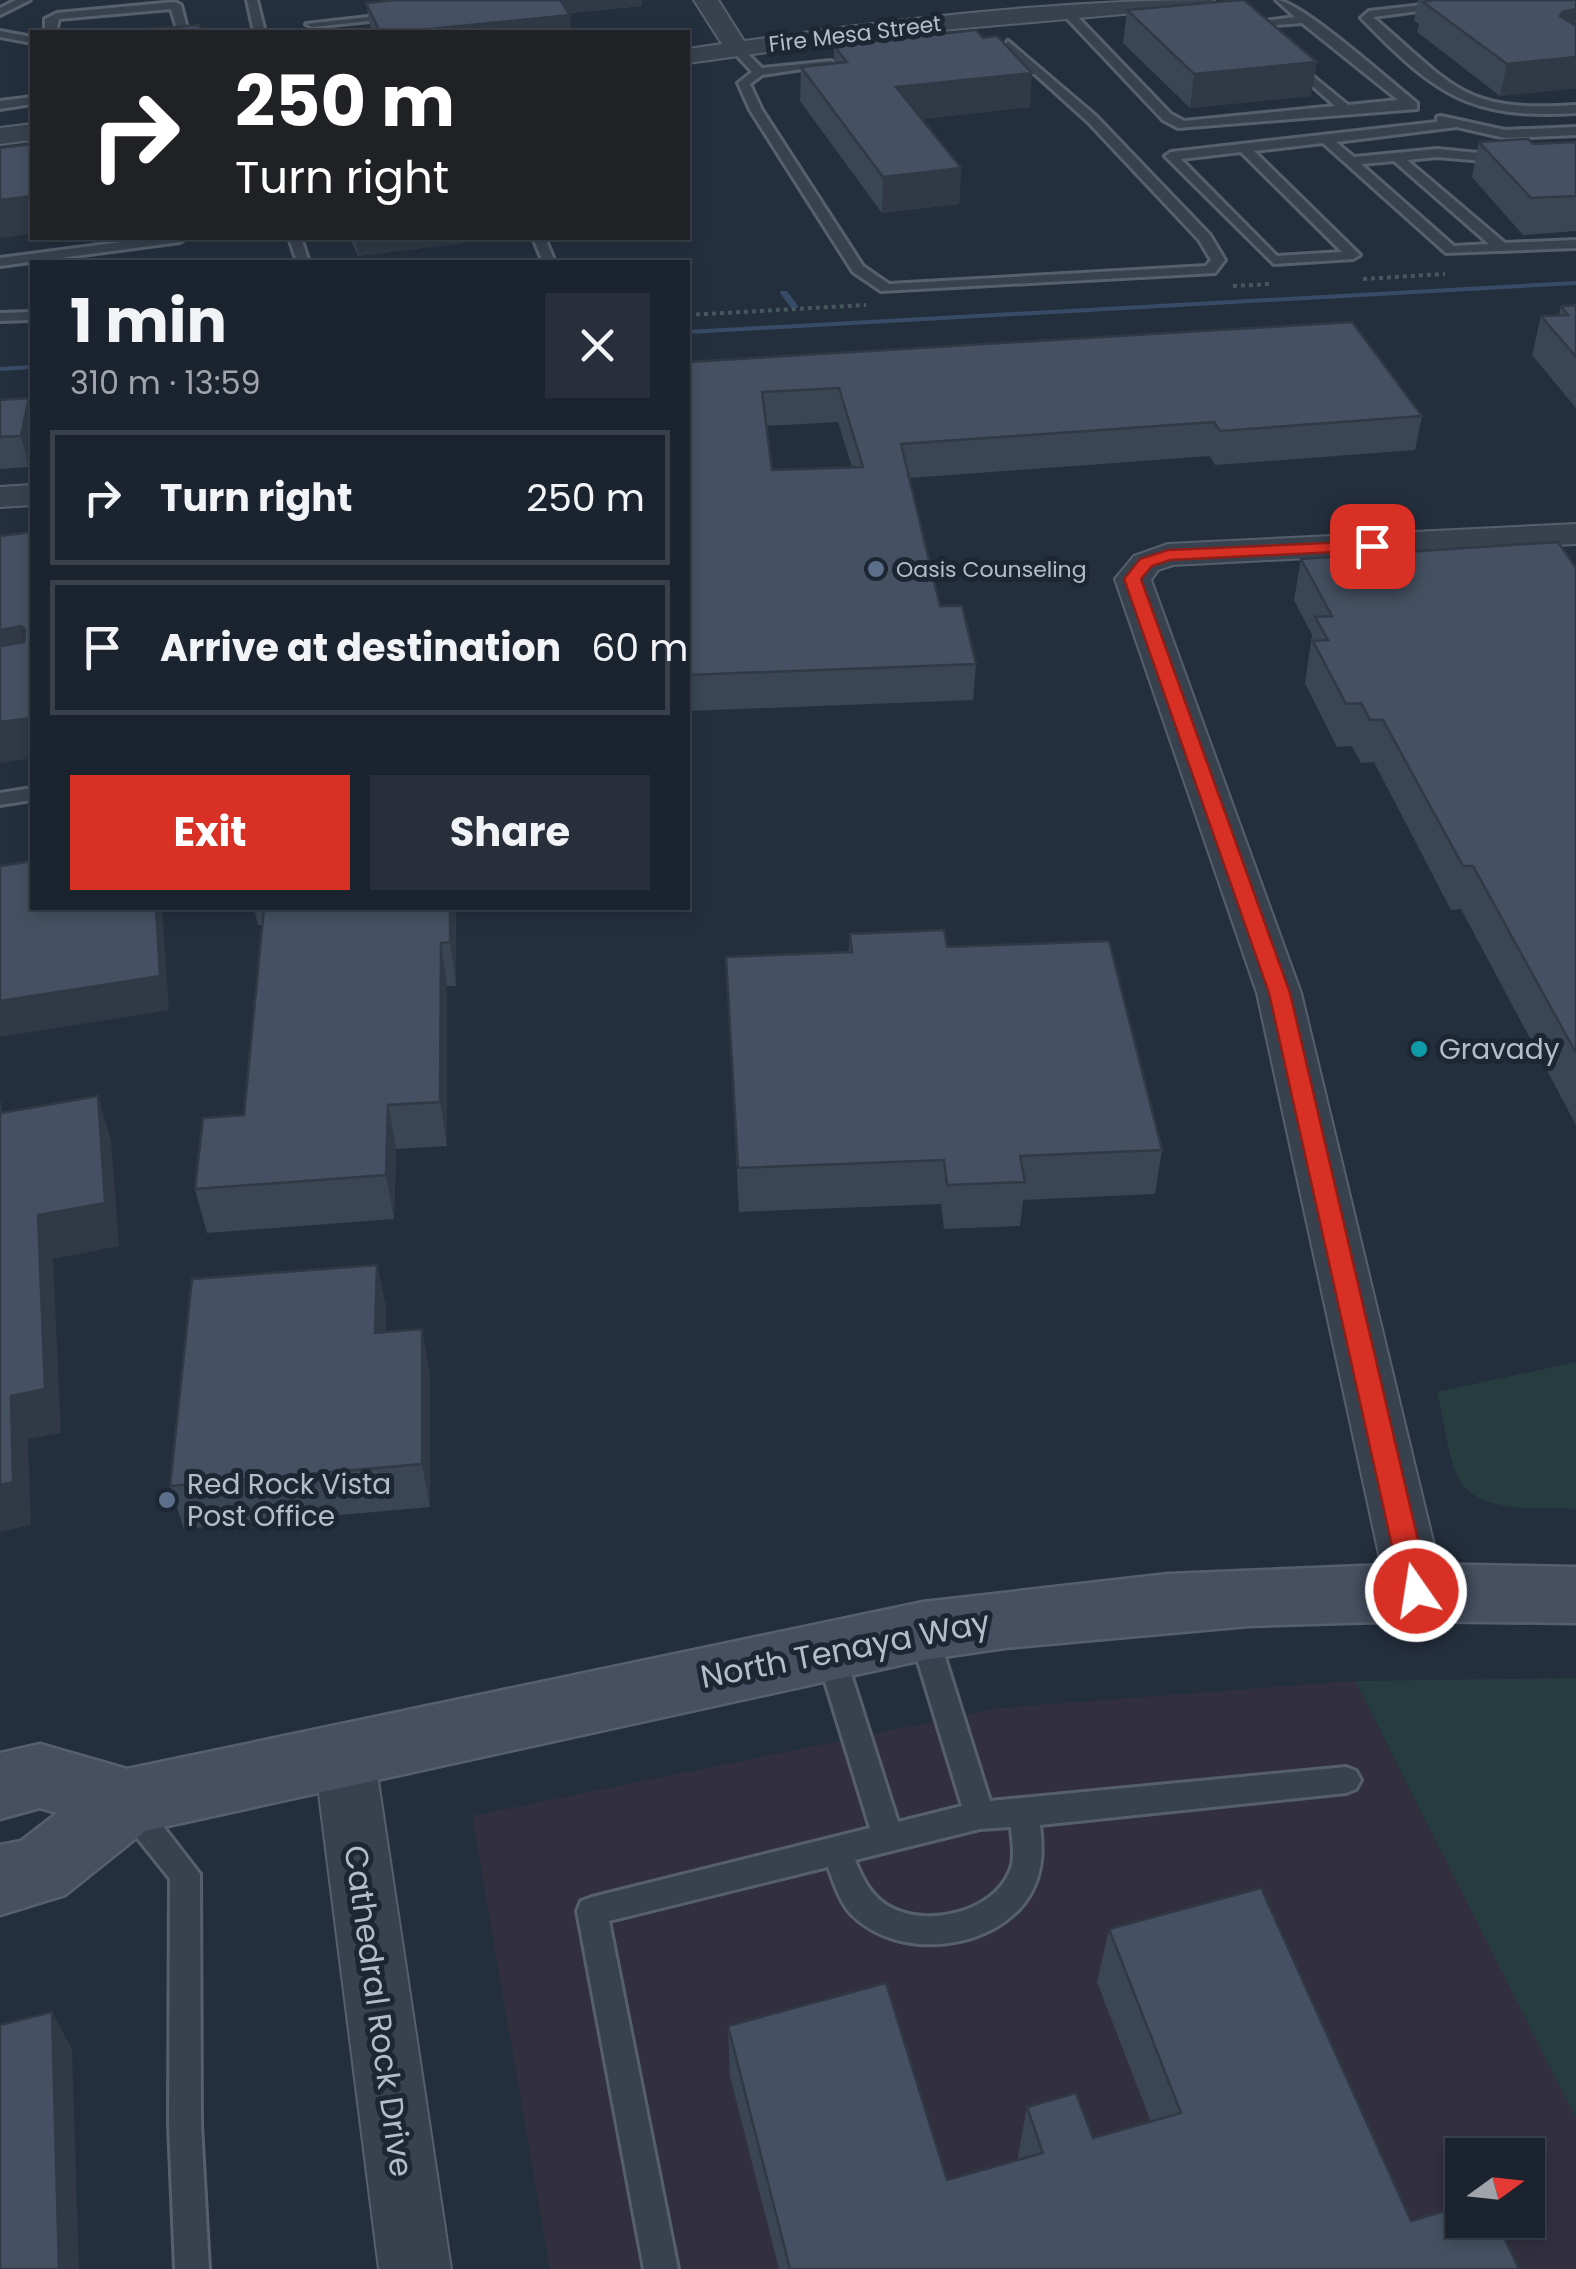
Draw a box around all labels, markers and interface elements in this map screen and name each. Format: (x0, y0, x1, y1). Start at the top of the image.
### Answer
street label: Fire Mesa Street (767, 8, 943, 60)
text: 250 m (235, 52, 455, 151)
icon: right (70, 70, 200, 200)
text: Turn right (235, 146, 449, 209)
text: 1 min (70, 279, 227, 363)
button: close (545, 293, 650, 398)
text: 310 m · 13:59 (70, 360, 261, 405)
icon: right (75, 470, 130, 525)
text: Turn right (160, 471, 352, 524)
text: 250 m (526, 471, 645, 524)
pin (1330, 504, 1415, 589)
icon: arrive (1345, 519, 1400, 574)
place label: Oasis Counseling (896, 554, 1087, 585)
marker: Oasis Counseling (865, 558, 887, 580)
icon: arrive (75, 620, 130, 675)
text: Arrive at destination (160, 621, 561, 674)
text: 60 m (591, 621, 689, 674)
button: Exit (70, 775, 350, 890)
button: Share (370, 775, 650, 890)
place label: Gravady (1439, 1030, 1560, 1069)
marker: Gravady (1408, 1038, 1430, 1060)
place label: Red Rock Vista Post Office (187, 1465, 391, 1536)
marker: Red Rock Vista Post Office (156, 1489, 178, 1511)
position arrow (1364, 1539, 1468, 1643)
street label: North Tenaya Way (696, 1599, 994, 1699)
street label: Cathedral Rock Drive (333, 1842, 425, 2180)
north arrow (1445, 2138, 1545, 2238)
map controls (1445, 2138, 1545, 2238)

